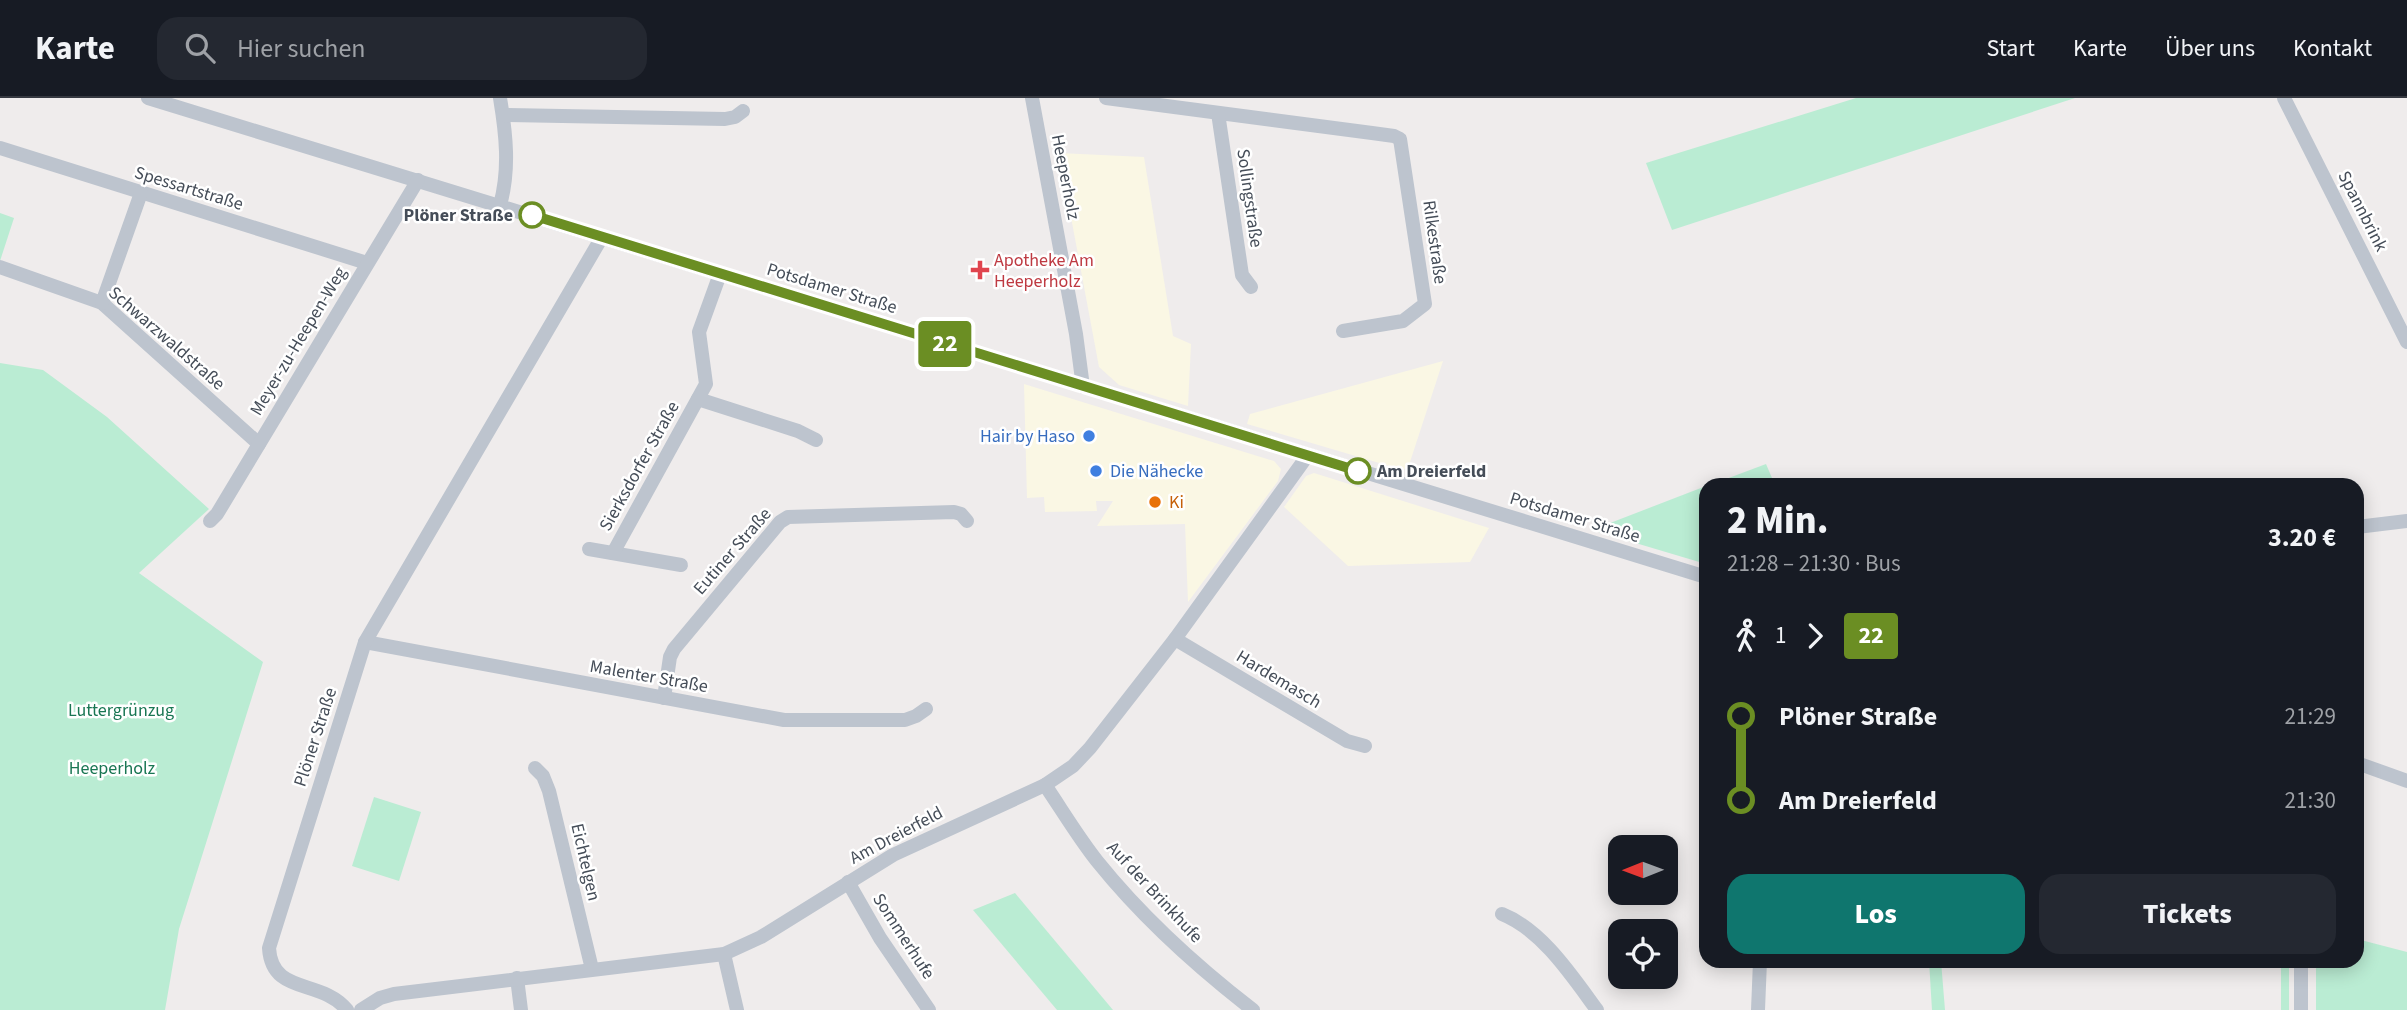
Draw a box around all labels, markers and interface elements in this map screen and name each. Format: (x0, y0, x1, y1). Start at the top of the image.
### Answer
search box (157, 17, 647, 80)
text: Karte (35, 25, 115, 72)
icon: search (181, 29, 219, 67)
text: Hier suchen (237, 30, 366, 67)
text: Start (1987, 31, 2035, 66)
text: Karte (2073, 31, 2127, 66)
text: Über uns (2165, 31, 2255, 66)
text: Kontakt (2293, 31, 2372, 66)
street label: Heeperholz (1045, 132, 1086, 222)
street label: Sollingstraße (1230, 147, 1269, 249)
street label: Spessartstraße (132, 160, 246, 217)
street label: Spannbrink (2332, 167, 2394, 256)
street label: Rilkestraße (1416, 199, 1453, 286)
marker: Plöner Straße (519, 202, 545, 228)
place label: Plöner Straße (404, 203, 513, 228)
place label: Apotheke Am Heeperholz (994, 248, 1094, 294)
street label: Potsdamer Straße (764, 257, 900, 320)
street label: Meyer-zu-Heepen-Weg (244, 262, 353, 420)
marker: Apotheke Am Heeperholz (972, 262, 988, 278)
street label: Schwarzwaldstraße (103, 281, 230, 396)
line badge: 22 (914, 321, 976, 367)
text: 22 (932, 326, 958, 361)
street label: Sierksdorfer Straße (593, 397, 686, 536)
place label: Hair by Haso (980, 424, 1075, 449)
marker: Hair by Haso (1081, 428, 1097, 444)
marker: Am Dreierfeld (1345, 458, 1371, 484)
place label: Die Nähecke (1110, 459, 1203, 484)
place label: Am Dreierfeld (1376, 459, 1486, 484)
marker: Die Nähecke (1088, 463, 1104, 479)
street label: Potsdamer Straße (1507, 486, 1643, 549)
place label: Ki (1169, 490, 1184, 515)
marker: Ki (1147, 494, 1163, 510)
text: 2 Min. (1727, 494, 1829, 548)
street label: Eutiner Straße (688, 502, 777, 600)
text: 3.20 € (2268, 519, 2336, 556)
text: 21:28 – 21:30 · Bus (1727, 547, 1901, 580)
icon: walk (1727, 617, 1765, 655)
icon: forward (1796, 617, 1834, 655)
text: 22 (1858, 618, 1884, 653)
text: 1 (1775, 619, 1786, 652)
street label: Hardemasch (1231, 644, 1326, 715)
street label: Malenter Straße (588, 654, 710, 699)
street label: Plöner Straße (288, 684, 343, 790)
park label: Luttergrünzug (68, 698, 174, 723)
text: Plöner Straße (1779, 698, 1937, 735)
text: 21:29 (2285, 700, 2336, 733)
park label: Heeperholz (69, 756, 156, 781)
text: Am Dreierfeld (1779, 782, 1937, 819)
text: 21:30 (2285, 784, 2336, 817)
street label: Am Dreierfeld (845, 800, 947, 871)
street label: Eichtelgen (564, 821, 607, 903)
north arrow (1608, 835, 1678, 905)
map controls (1608, 835, 1678, 989)
street label: Auf der Brinkhufe (1101, 836, 1208, 949)
button: Los (1727, 874, 2025, 954)
button: Tickets (2039, 874, 2336, 954)
street label: Sommerhufe (866, 888, 941, 984)
button: locate (1608, 919, 1678, 989)

